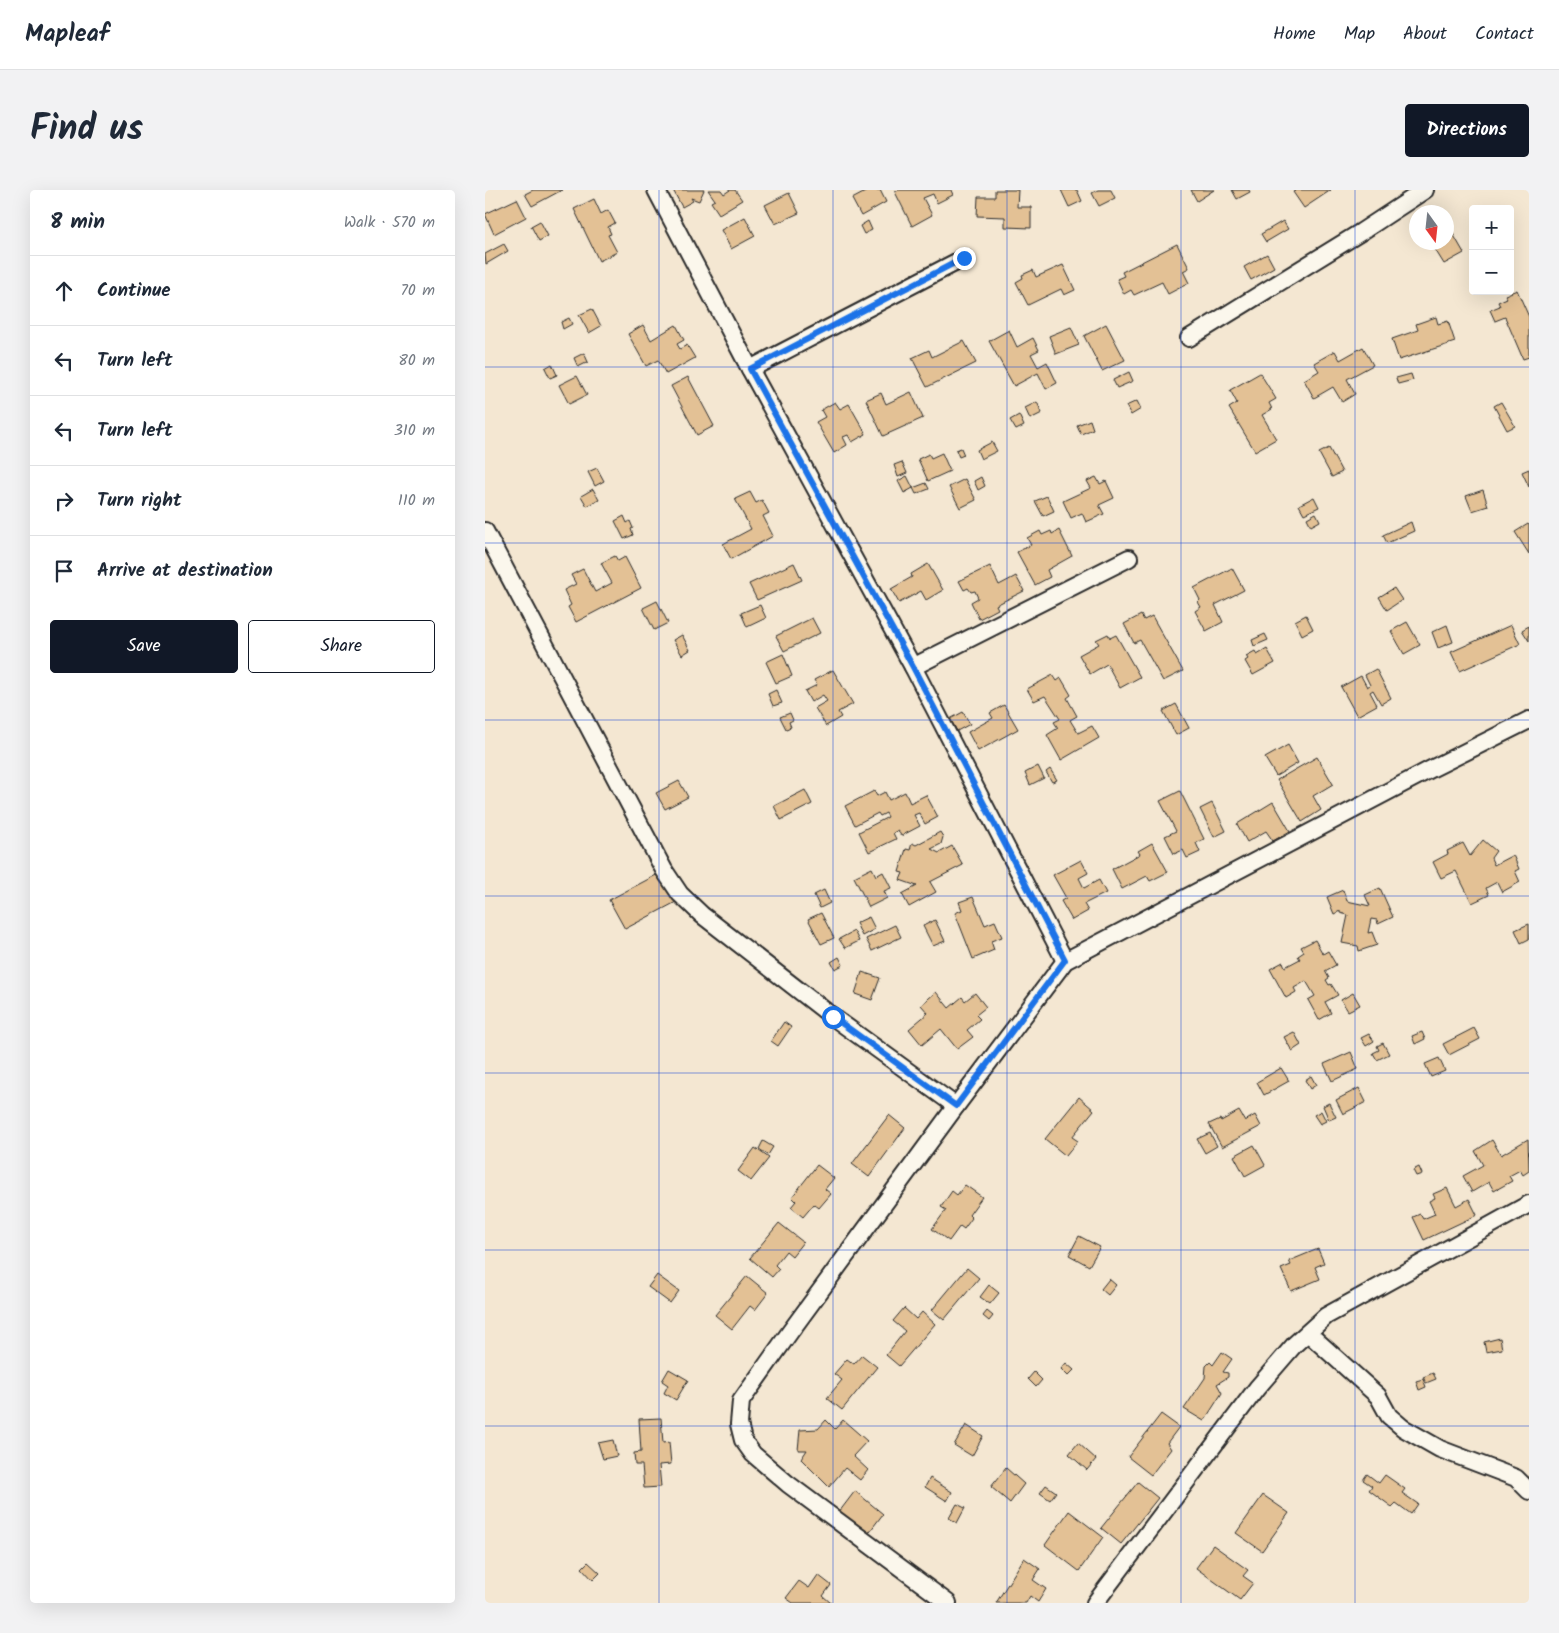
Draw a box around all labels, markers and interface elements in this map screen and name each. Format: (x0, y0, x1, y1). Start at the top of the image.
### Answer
text: Mapleaf (25, 15, 109, 54)
text: Home (1273, 20, 1316, 49)
text: Map (1344, 20, 1375, 49)
text: About (1403, 20, 1447, 49)
text: Contact (1475, 20, 1534, 49)
text: Find us (30, 102, 143, 158)
button: Directions (1405, 104, 1529, 157)
north arrow (1409, 205, 1454, 250)
map controls (1469, 205, 1514, 295)
button: + (1469, 205, 1514, 250)
text: 8 min (50, 206, 105, 239)
text: Walk · 570 m (344, 210, 435, 235)
route end (953, 247, 976, 270)
button: − (1469, 250, 1514, 295)
text: Continue (97, 276, 170, 306)
icon: ahead (50, 277, 78, 305)
text: 70 m (400, 278, 435, 303)
text: Turn left (97, 346, 172, 376)
icon: left (50, 347, 78, 375)
text: 80 m (398, 348, 435, 373)
text: Turn left (97, 416, 172, 446)
icon: left (50, 417, 78, 445)
text: 310 m (394, 418, 435, 443)
text: Turn right (97, 486, 182, 516)
icon: right (50, 487, 78, 515)
text: 110 m (398, 488, 435, 513)
text: Arrive at destination (97, 556, 273, 586)
icon: arrive (50, 557, 78, 585)
button: Save (50, 620, 238, 673)
button: Share (248, 620, 435, 673)
route start (822, 1006, 845, 1029)

